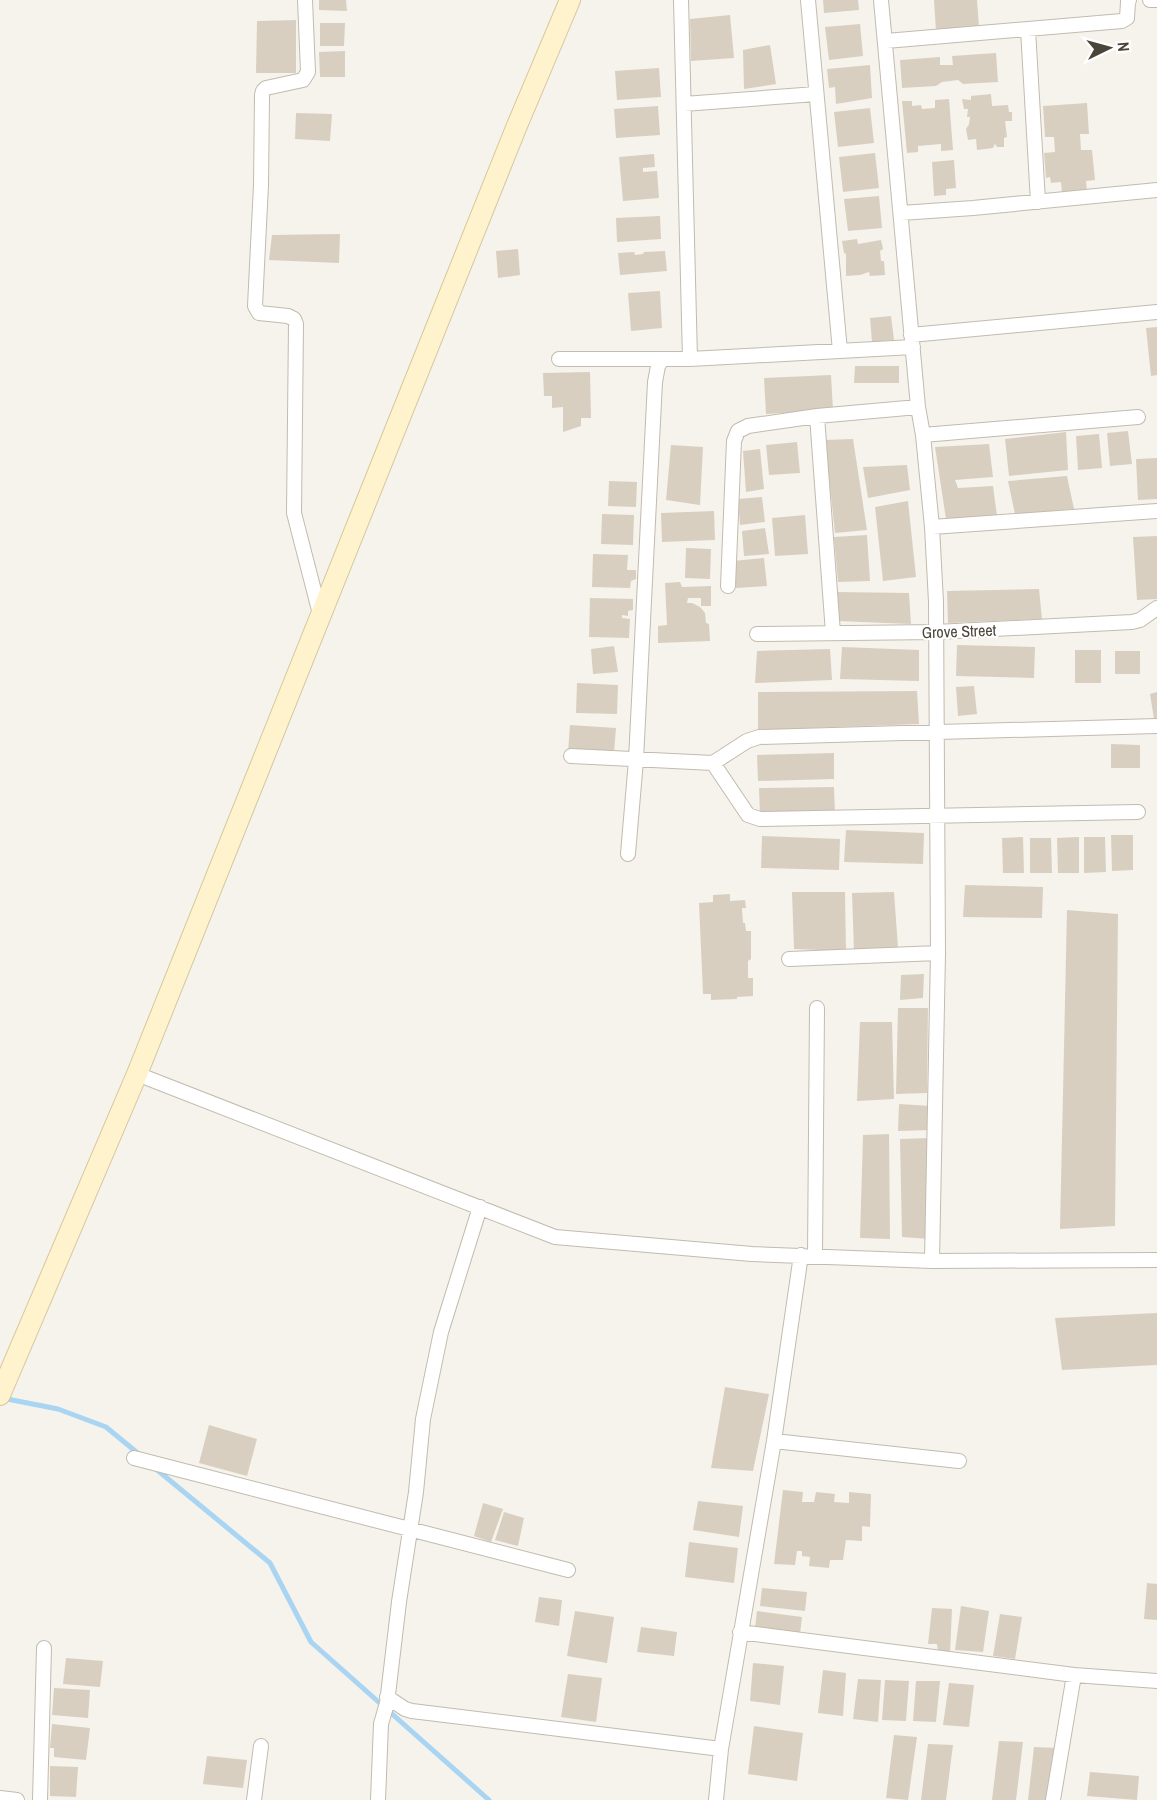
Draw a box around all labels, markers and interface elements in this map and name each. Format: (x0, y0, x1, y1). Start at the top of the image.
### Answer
north arrow (1079, 18, 1139, 78)
text: N (1113, 41, 1135, 52)
street label: Grove Street (921, 619, 997, 643)

